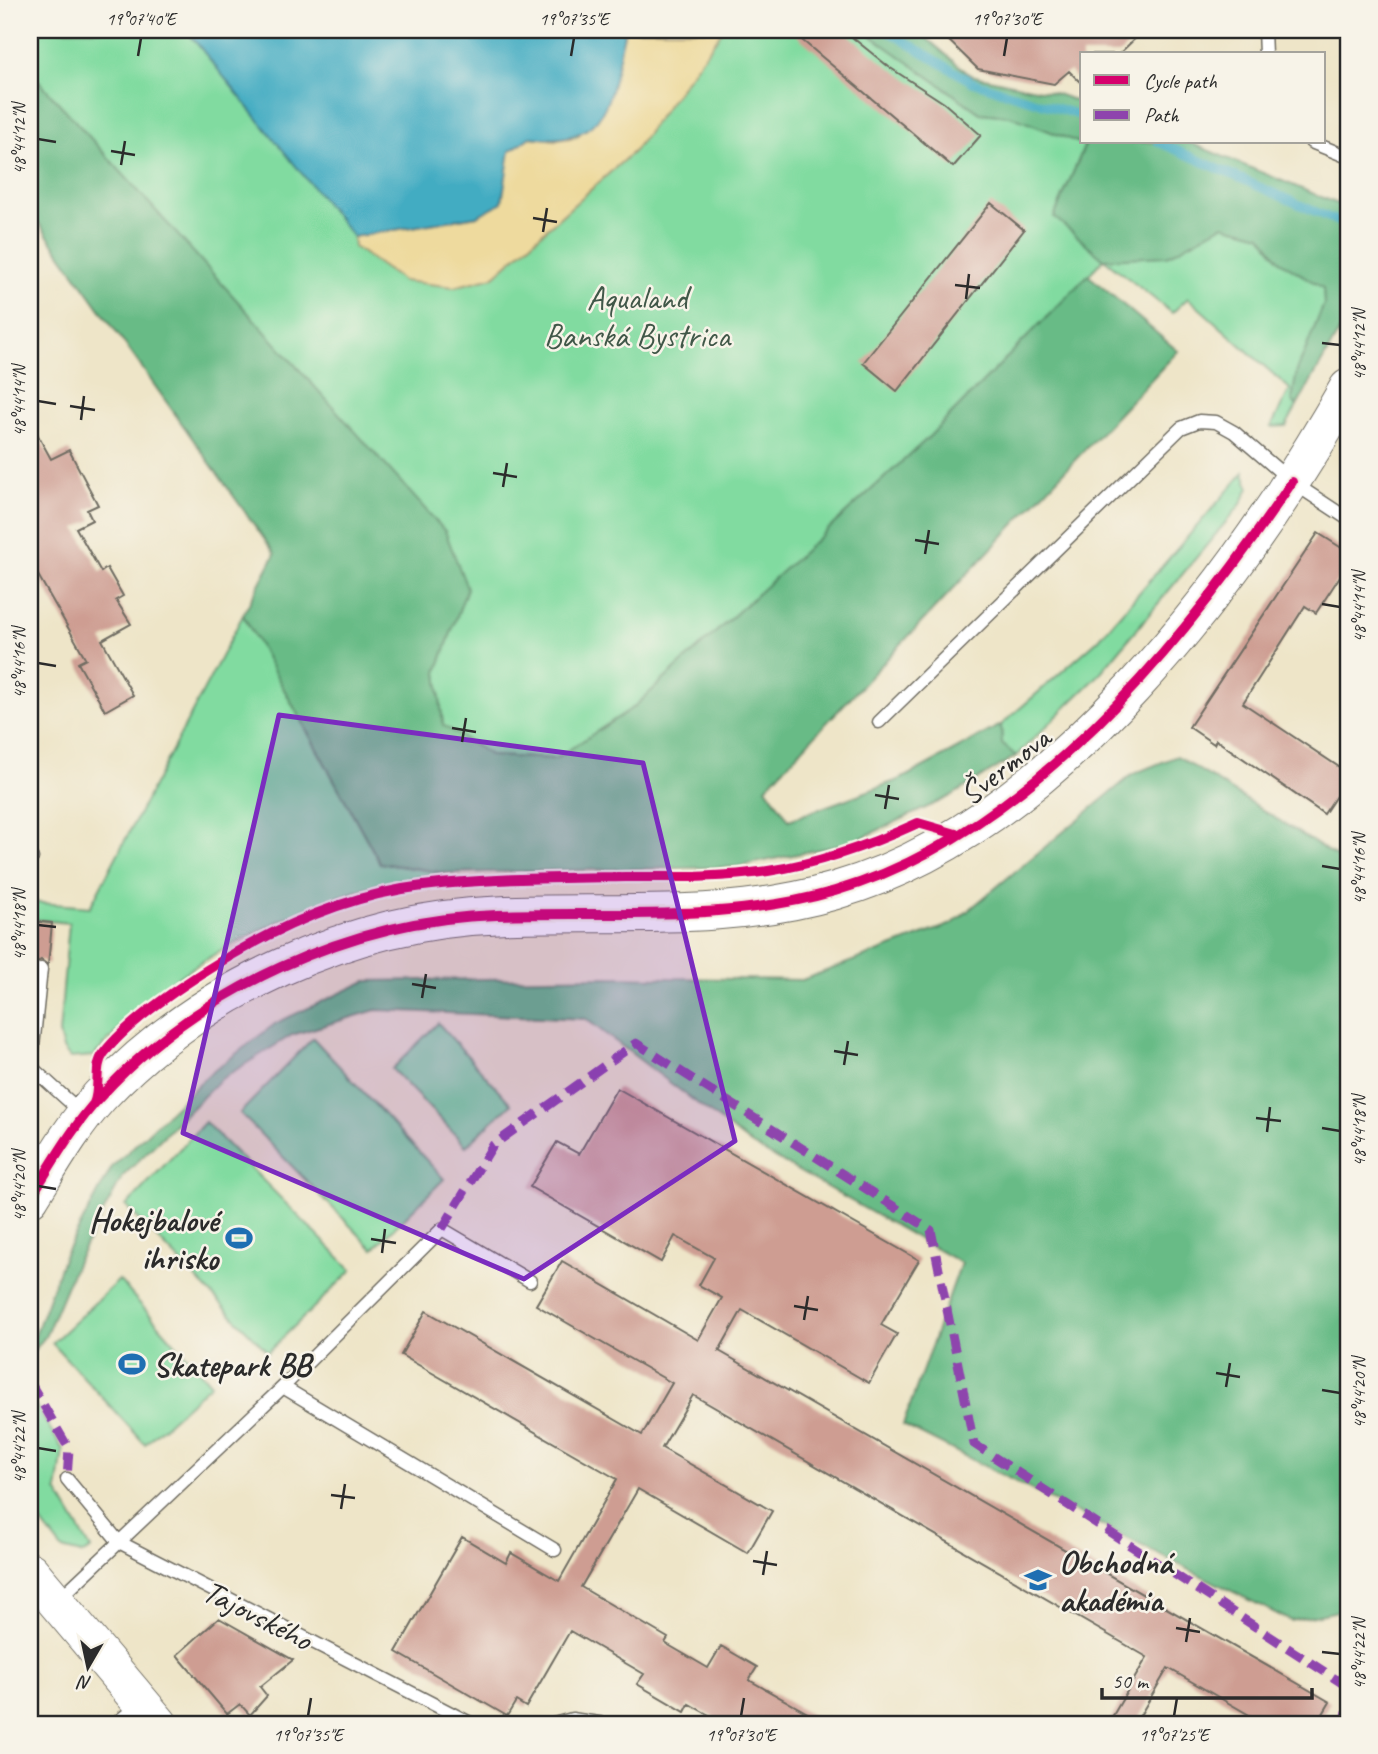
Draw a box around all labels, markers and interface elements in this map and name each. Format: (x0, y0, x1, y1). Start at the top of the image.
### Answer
text: 19°07'40"E (106, 8, 178, 30)
text: 19°07'35"E (539, 8, 611, 30)
text: 19°07'30"E (972, 8, 1044, 30)
legend (1080, 52, 1326, 144)
text: Cycle path (1144, 68, 1217, 94)
text: 48°44'12"N (8, 100, 30, 174)
text: Path (1144, 102, 1180, 128)
park label: Aqualand Banská Bystrica (544, 277, 732, 357)
text: 48°44'12"N (1348, 306, 1370, 380)
text: 48°44'14"N (8, 362, 30, 436)
text: 48°44'14"N (1348, 568, 1370, 642)
text: 48°44'16"N (8, 624, 30, 698)
street label: Švermova (951, 716, 1061, 814)
text: 48°44'16"N (1348, 830, 1370, 904)
text: 48°44'18"N (8, 886, 30, 960)
text: 48°44'18"N (1348, 1092, 1370, 1166)
text: 48°44'20"N (8, 1147, 30, 1221)
place label: Hokejbalové ihrisko (89, 1199, 223, 1279)
sports icon: Hokejbalové ihrisko (224, 1223, 254, 1253)
place label: Skatepark BB (153, 1344, 314, 1386)
sports icon: Skatepark BB (117, 1349, 147, 1379)
text: 48°44'20"N (1348, 1354, 1370, 1428)
text: 48°44'22"N (8, 1409, 30, 1483)
place label: Obchodná akadémia (1059, 1541, 1176, 1621)
school or university icon: Obchodná akadémia (1023, 1565, 1053, 1595)
street label: Tajovského (196, 1570, 321, 1661)
text: 48°44'22"N (1348, 1615, 1370, 1689)
north arrow (52, 1632, 122, 1702)
scale bar (1102, 1656, 1312, 1700)
text: 50 m (1112, 1668, 1150, 1694)
text: N (75, 1670, 93, 1696)
text: 19°07'35"E (273, 1724, 345, 1746)
text: 19°07'30"E (706, 1724, 778, 1746)
text: 19°07'25"E (1139, 1724, 1211, 1746)

